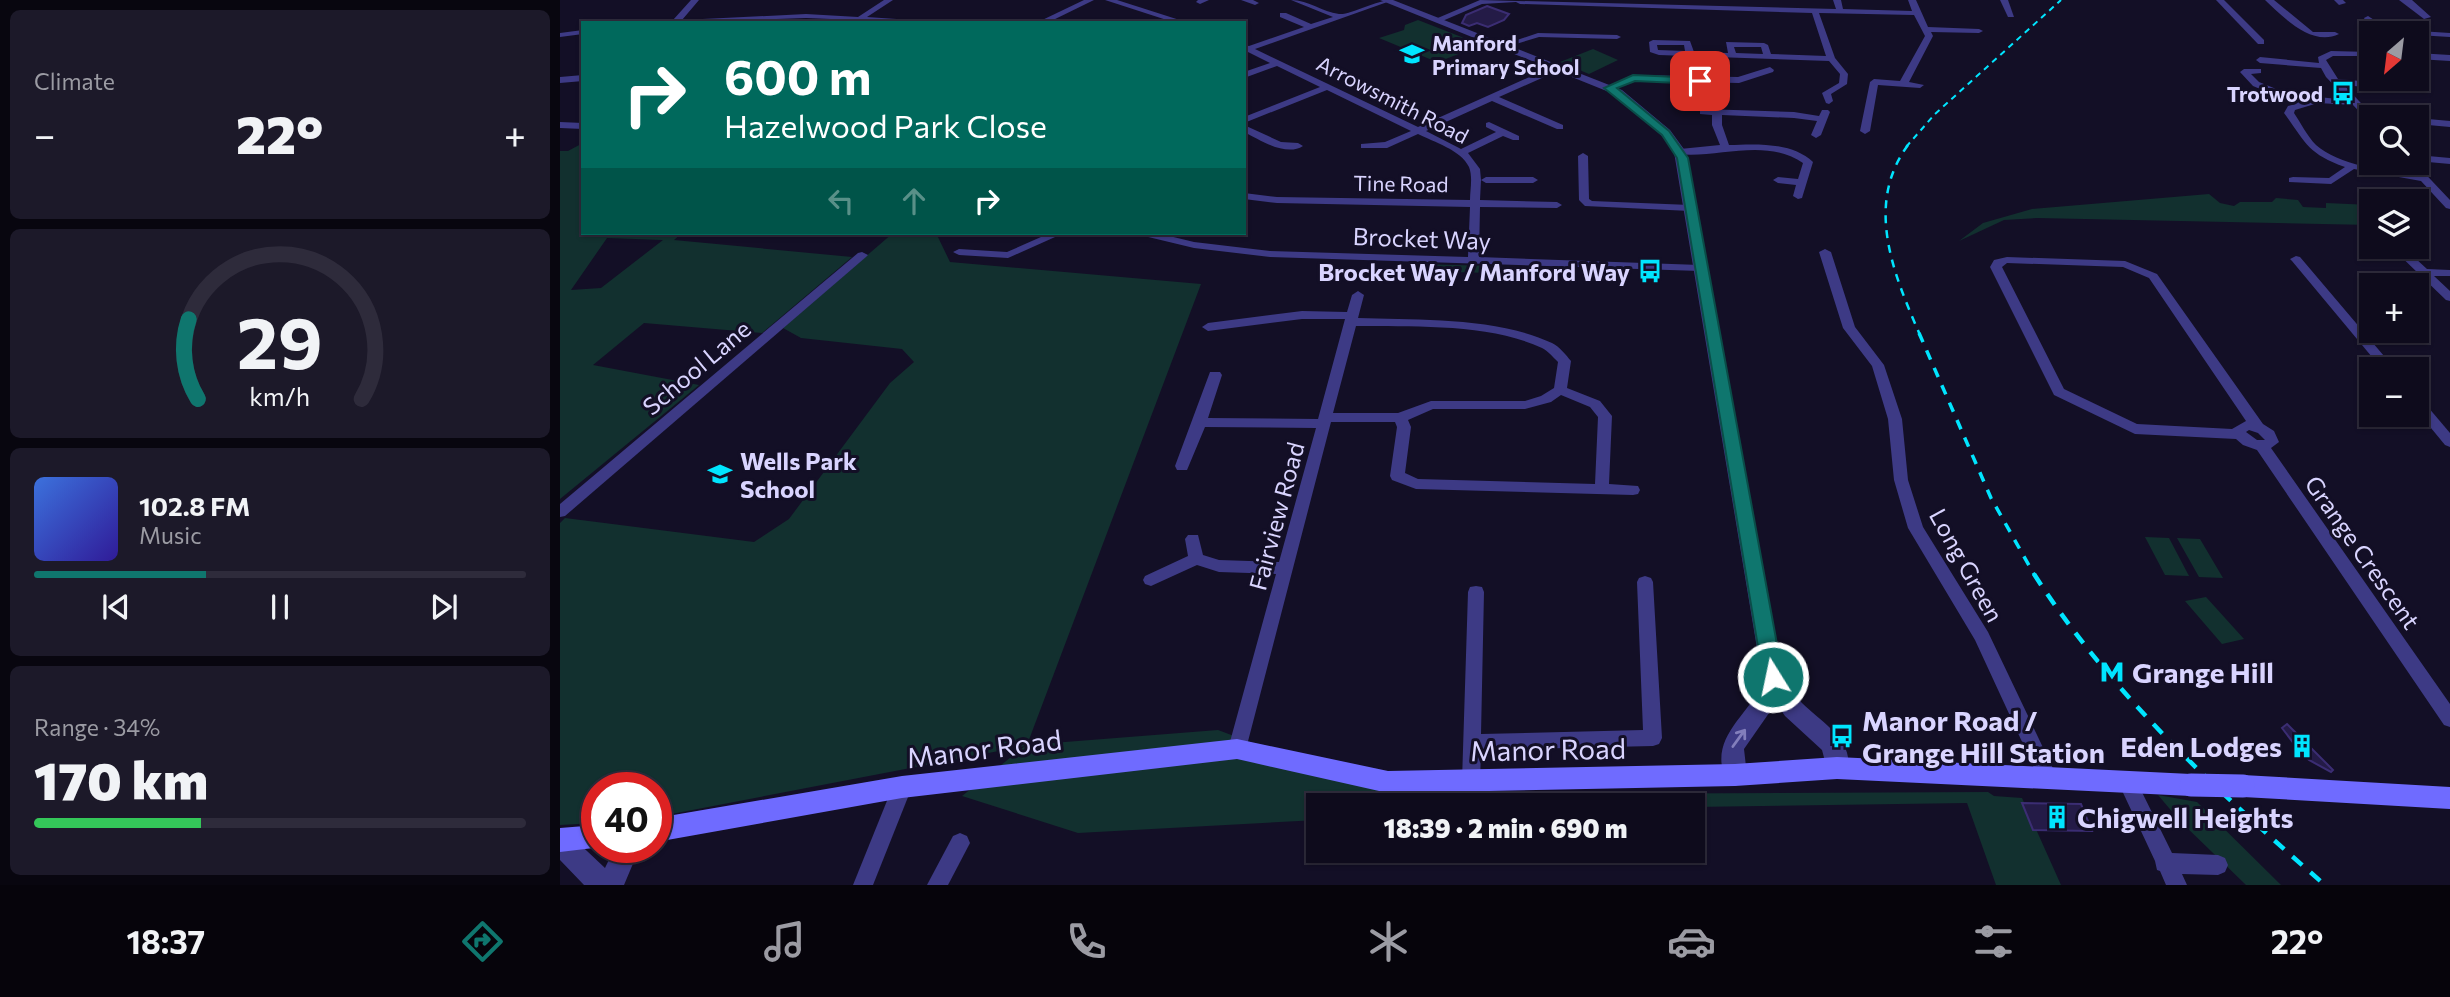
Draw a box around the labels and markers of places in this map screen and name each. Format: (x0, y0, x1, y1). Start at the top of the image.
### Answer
place label: Manford Primary School (1432, 30, 1579, 79)
school or university icon: Manford Primary School (1398, 40, 1426, 68)
pin (1670, 51, 1730, 111)
bus stop icon: Trotwood (2329, 79, 2357, 107)
place label: Trotwood (2227, 81, 2323, 106)
place label: Brocket Way / Manford Way (1318, 257, 1630, 286)
bus stop icon: Brocket Way / Manford Way (1636, 257, 1664, 285)
place label: Wells Park School (740, 446, 857, 503)
school or university icon: Wells Park School (706, 460, 734, 488)
place label: Grange Hill (2132, 655, 2274, 689)
metro station icon: Grange Hill (2098, 658, 2126, 686)
place label: Manor Road / Grange Hill Station (1862, 703, 2105, 769)
bus stop icon: Manor Road / Grange Hill Station (1828, 722, 1856, 750)
place label: Eden Lodges (2120, 729, 2282, 763)
building icon: Eden Lodges (2288, 732, 2316, 760)
place label: Chigwell Heights (2077, 800, 2294, 834)
building icon: Chigwell Heights (2043, 803, 2071, 831)

